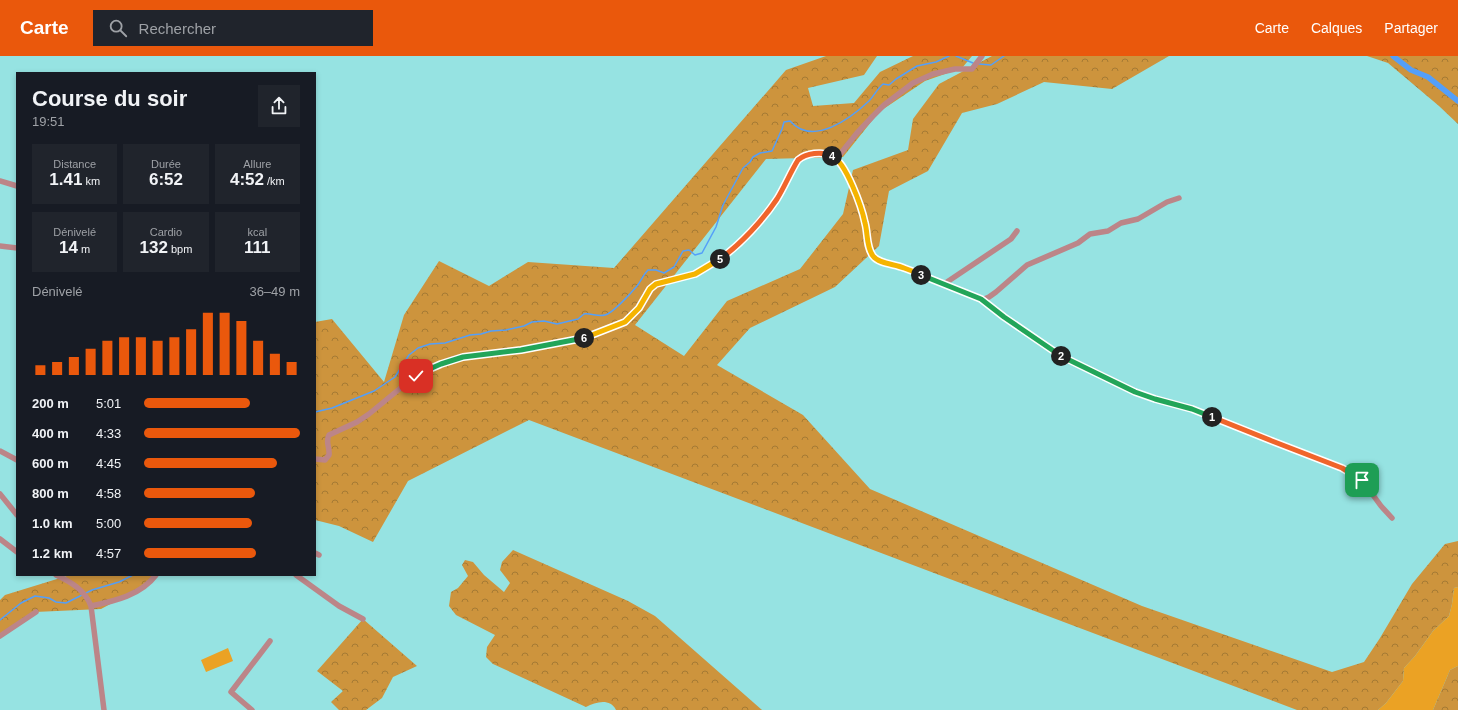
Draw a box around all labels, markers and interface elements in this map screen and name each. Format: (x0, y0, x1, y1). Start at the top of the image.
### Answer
search box (93, 10, 373, 46)
text: Carte (20, 17, 69, 38)
icon: search (107, 17, 129, 39)
text: Rechercher (139, 20, 216, 37)
text: Carte (1255, 20, 1289, 36)
text: Calques (1311, 20, 1362, 36)
text: Partager (1384, 20, 1438, 36)
button: share (258, 85, 300, 127)
text: Course du soir (32, 86, 187, 111)
text: 19:51 (32, 114, 65, 129)
pin: 4 (822, 146, 842, 166)
text: 4 (829, 150, 835, 162)
text: Distance (53, 158, 96, 170)
text: Durée (151, 158, 181, 170)
text: Allure (243, 158, 271, 170)
text: 1.41 (49, 170, 82, 189)
text: 6:52 (149, 170, 183, 189)
text: 4:52 (230, 170, 264, 189)
text: km (82, 175, 100, 187)
text: /km (264, 175, 285, 187)
text: Dénivelé (53, 226, 96, 238)
text: Cardio (150, 226, 182, 238)
text: kcal (248, 226, 267, 238)
text: 14 (59, 238, 78, 257)
text: 132 (140, 238, 168, 257)
text: 111 (244, 238, 271, 257)
text: m (78, 243, 90, 255)
text: bpm (168, 243, 192, 255)
pin: 5 (710, 249, 730, 269)
text: 5 (717, 253, 723, 265)
pin: 3 (911, 265, 931, 285)
text: 3 (918, 269, 924, 281)
text: Dénivelé (32, 284, 83, 299)
text: 36–49 m (249, 284, 300, 299)
pin: 6 (574, 328, 594, 348)
text: 6 (581, 332, 587, 344)
pin: 2 (1051, 346, 1071, 366)
text: 2 (1058, 350, 1064, 362)
pin (399, 359, 433, 393)
icon: check (405, 365, 427, 387)
text: 200 m (32, 396, 69, 411)
text: 5:01 (96, 396, 121, 411)
pin: 1 (1202, 407, 1222, 427)
text: 1 (1209, 411, 1215, 423)
text: 400 m (32, 426, 69, 441)
text: 4:33 (96, 426, 121, 441)
text: 600 m (32, 456, 69, 471)
text: 4:45 (96, 456, 121, 471)
pin (1345, 463, 1379, 497)
icon: arrive (1351, 469, 1373, 491)
text: 800 m (32, 486, 69, 501)
text: 4:58 (96, 486, 121, 501)
text: 1.0 km (32, 516, 72, 531)
text: 5:00 (96, 516, 121, 531)
text: 1.2 km (32, 546, 72, 561)
text: 4:57 (96, 546, 121, 561)

